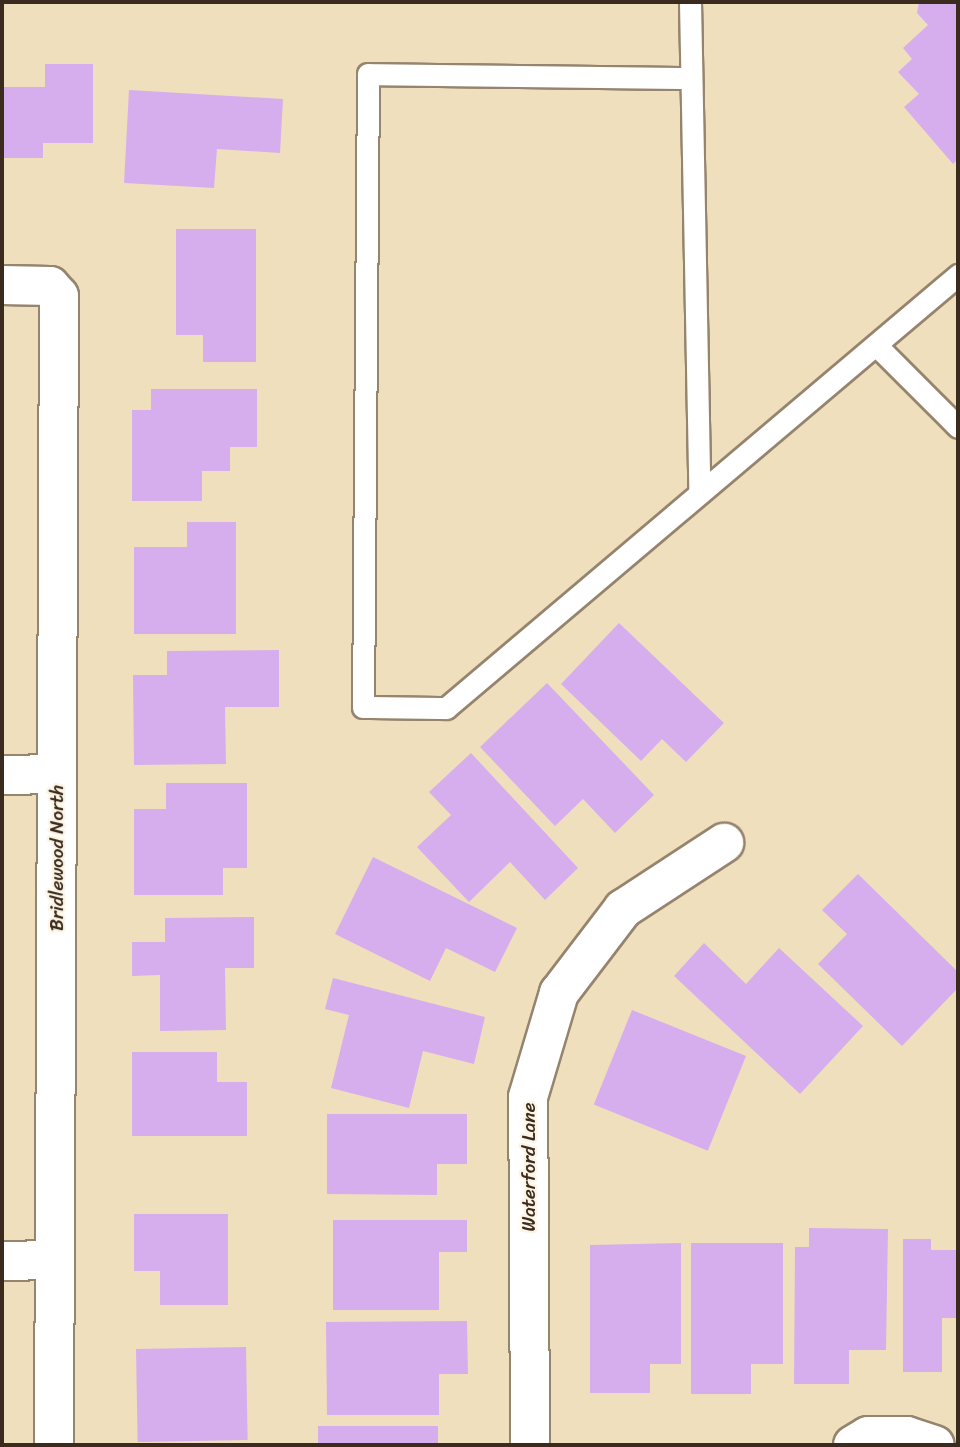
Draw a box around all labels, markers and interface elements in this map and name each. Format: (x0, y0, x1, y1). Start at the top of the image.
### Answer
street label: Bridlewood North (46, 785, 68, 931)
street label: Waterford Lane (518, 1103, 540, 1231)

